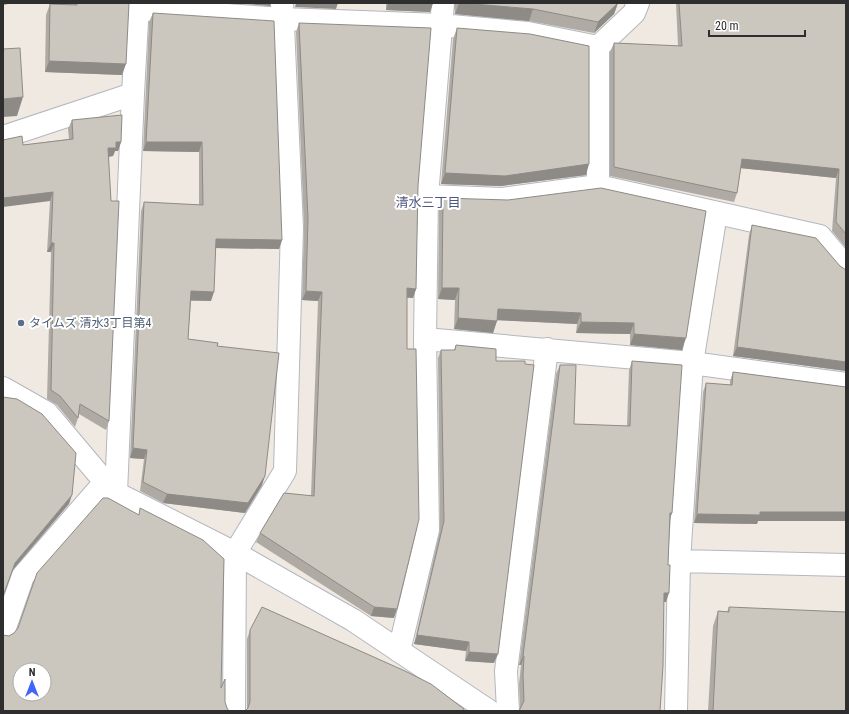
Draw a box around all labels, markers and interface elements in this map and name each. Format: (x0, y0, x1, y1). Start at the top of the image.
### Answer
scale bar (709, 12, 805, 38)
text: 20 m (715, 19, 739, 33)
district label: 清水三丁目 (395, 195, 461, 210)
place label: タイムズ 清水3丁目第4 (29, 316, 151, 330)
marker: タイムズ 清水3丁目第4 (16, 318, 26, 328)
north arrow (12, 662, 52, 702)
text: N (29, 666, 36, 679)

